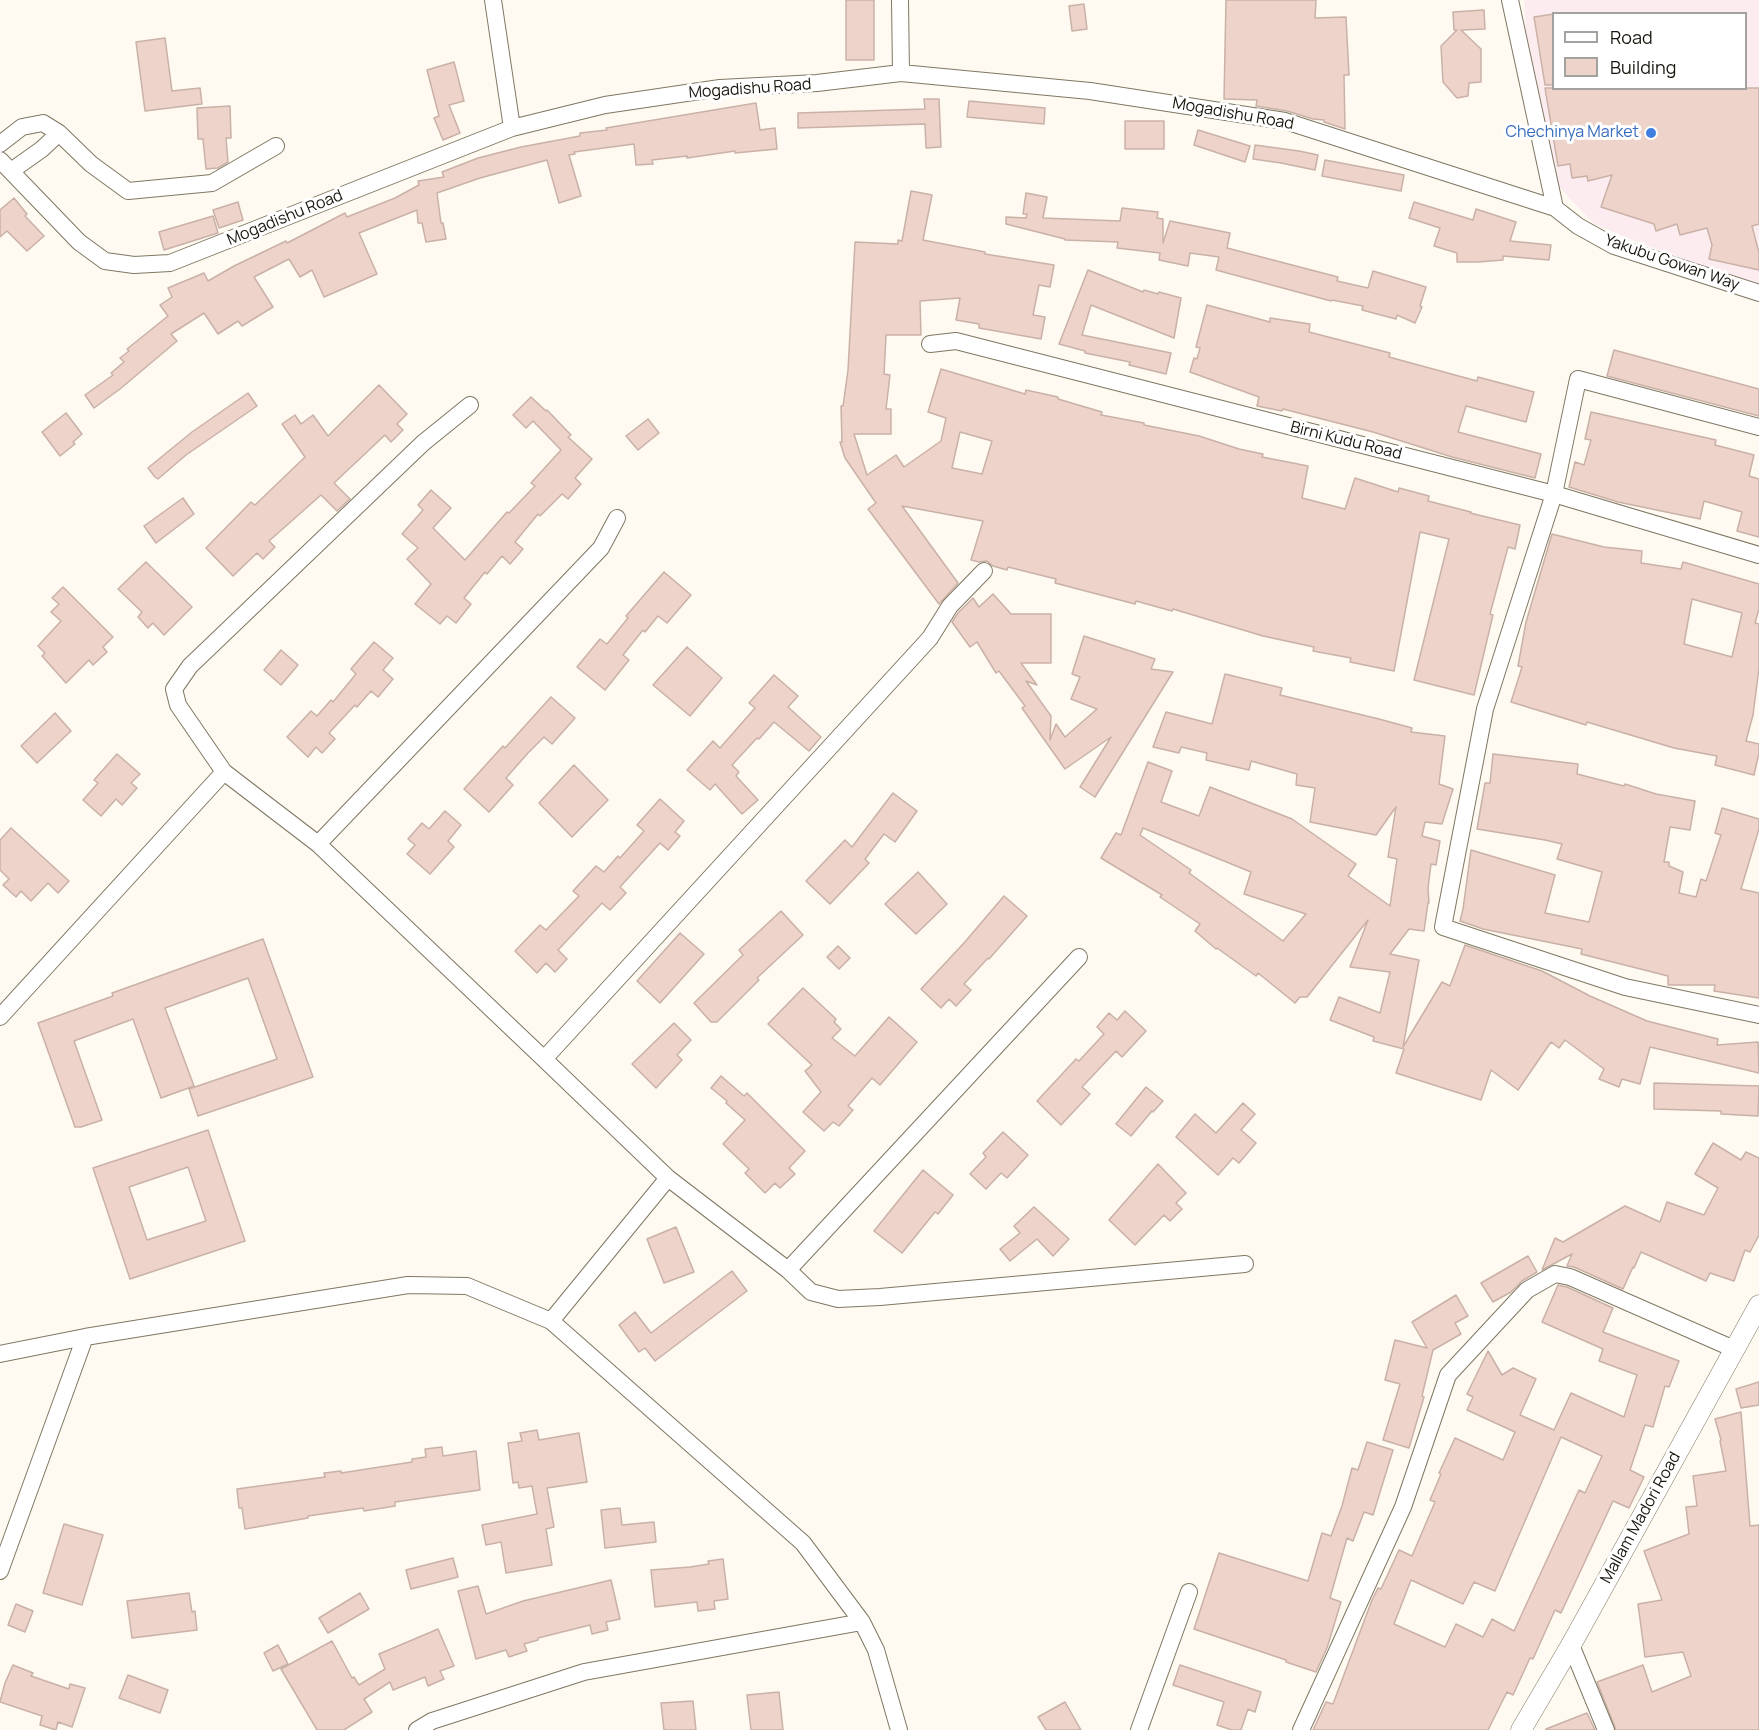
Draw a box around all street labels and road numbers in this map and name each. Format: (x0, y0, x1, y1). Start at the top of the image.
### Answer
street label: Mogadishu Road (688, 75, 812, 103)
street label: Mogadishu Road (1171, 94, 1295, 134)
street label: Mogadishu Road (224, 186, 346, 250)
street label: Yakubu Gowan Way (1602, 231, 1742, 295)
street label: Birni Kudu Road (1288, 418, 1404, 464)
street label: Mallam Madori Road (1597, 1449, 1685, 1587)

